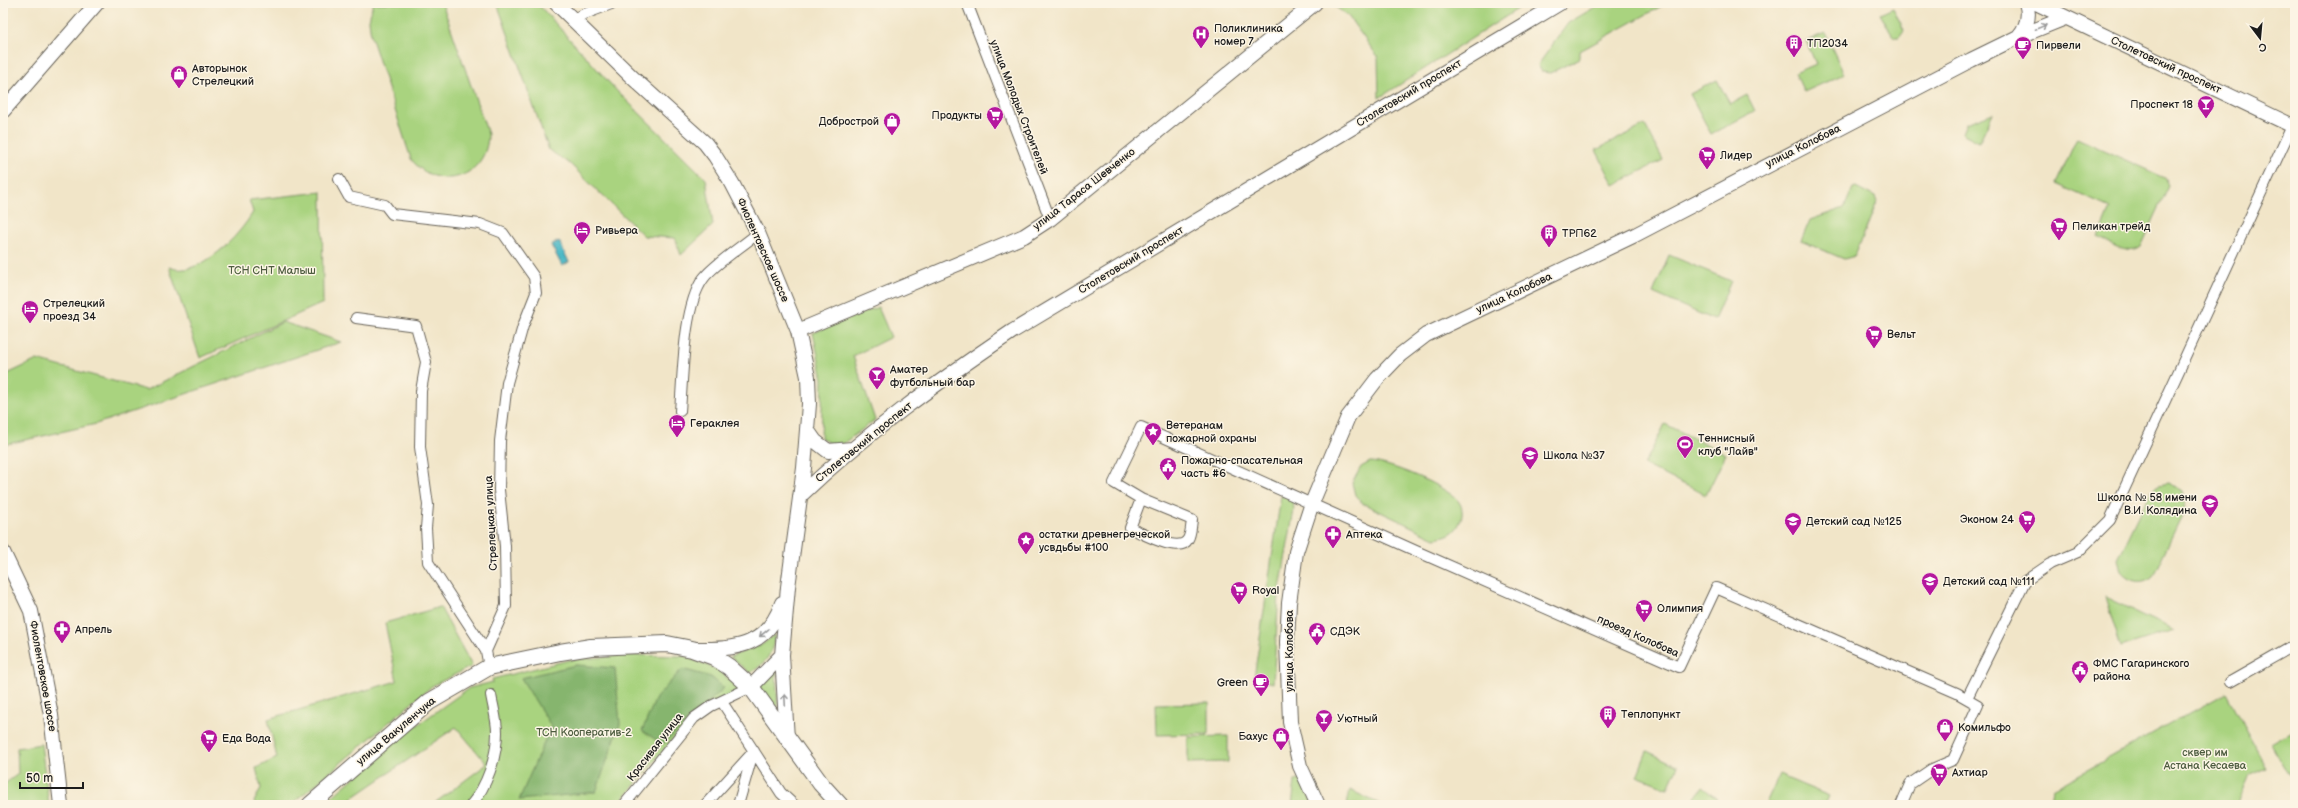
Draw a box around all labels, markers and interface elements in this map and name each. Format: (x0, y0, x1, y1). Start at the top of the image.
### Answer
north arrow (2240, 18, 2280, 58)
place label: Поликлиника номер 7 (1214, 22, 1284, 48)
one-way arrow (2035, 23, 2047, 31)
hospital icon: Поликлиника номер 7 (1191, 24, 1211, 49)
building icon: ТП2034 (1784, 33, 1804, 58)
street label: Столетовский проспект (2109, 34, 2223, 96)
cafe icon: Пирвели (2013, 35, 2033, 60)
place label: ТП2034 (1807, 37, 1848, 50)
street label: улица Молодых Строителей (987, 38, 1051, 176)
place label: Пирвели (2036, 39, 2081, 52)
text: С (2257, 40, 2268, 55)
street label: Столетовский проспект (1354, 56, 1464, 130)
place label: Авторынок Стрелецкий (191, 62, 254, 88)
shop icon: Авторынок Стрелецкий (169, 64, 189, 89)
bar icon: Проспект 18 (2196, 94, 2216, 119)
place label: Проспект 18 (2130, 98, 2193, 111)
supermarket icon: Продукты (985, 105, 1005, 130)
place label: Продукты (931, 109, 982, 122)
shop icon: Добрострой (882, 111, 902, 136)
place label: Добрострой (819, 115, 879, 128)
street label: улица Колобова (1763, 121, 1843, 170)
street label: улица Тараса Шевченко (1030, 145, 1138, 233)
supermarket icon: Лидер (1697, 145, 1717, 170)
place label: Лидер (1719, 149, 1753, 162)
street label: Фиолентовское шоссе (734, 196, 792, 304)
supermarket icon: Пеликан трейд (2049, 216, 2069, 241)
hotel icon: Ривьера (572, 220, 592, 245)
place label: Пеликан трейд (2072, 220, 2151, 233)
street label: Столетовский проспект (1076, 223, 1186, 297)
building icon: ТРП62 (1539, 223, 1559, 248)
place label: Ривьера (595, 224, 639, 237)
place label: ТРП62 (1562, 227, 1597, 240)
park label: ТСН СНТ Малыш (228, 264, 316, 277)
street label: улица Колобова (1474, 270, 1554, 316)
place label: Стрелецкий проезд 34 (43, 297, 105, 323)
hotel icon: Стрелецкий проезд 34 (20, 299, 40, 324)
supermarket icon: Вельт (1864, 324, 1884, 349)
place label: Вельт (1887, 328, 1916, 341)
place label: Аматер футбольный бар (889, 363, 976, 389)
bar icon: Аматер футбольный бар (867, 365, 887, 390)
street label: Столетовский проспект (813, 399, 915, 485)
hotel icon: Гераклея (667, 413, 687, 438)
place label: Гераклея (690, 417, 739, 430)
place label: Ветеранам пожарной охраны (1166, 419, 1257, 445)
place icon: Ветеранам пожарной охраны (1143, 421, 1163, 446)
place label: Теннисный клуб "Лайв" (1698, 432, 1758, 458)
sports icon: Теннисный клуб "Лайв" (1675, 434, 1695, 459)
school or university icon: Школа №37 (1520, 445, 1540, 470)
place label: Школа №37 (1543, 449, 1605, 462)
place label: Пожарно-спасательная часть #6 (1181, 454, 1303, 480)
public building icon: Пожарно-спасательная часть #6 (1158, 456, 1178, 481)
street label: Стрелецкая улица (482, 475, 500, 571)
place label: Школа № 58 имени В.И. Колядина (2097, 491, 2197, 517)
school or university icon: Школа № 58 имени В.И. Колядина (2200, 493, 2220, 518)
supermarket icon: Эконом 24 (2017, 509, 2037, 534)
school or university icon: Детский сад №125 (1783, 511, 1803, 536)
place label: Эконом 24 (1960, 513, 2014, 526)
place label: Детский сад №125 (1806, 515, 1902, 528)
pharmacy icon: Аптека (1323, 524, 1343, 549)
place label: остатки древнегреческой усвдьбы #100 (1039, 528, 1170, 554)
place label: Аптека (1345, 528, 1383, 541)
place icon: остатки древнегреческой усвдьбы #100 (1016, 530, 1036, 555)
school or university icon: Детский сад №111 (1920, 571, 1940, 596)
place label: Детский сад №111 (1943, 575, 2035, 588)
supermarket icon: Royal (1229, 580, 1249, 605)
place label: Royal (1252, 584, 1279, 597)
supermarket icon: Олимпия (1634, 598, 1654, 623)
place label: Олимпия (1657, 602, 1703, 615)
street label: улица Колобова (1283, 609, 1296, 692)
street label: проезд Колобова (1595, 612, 1681, 660)
pharmacy icon: Апрель (52, 619, 72, 644)
street label: Фиолентовское шоссе (27, 620, 59, 732)
public building icon: СДЭК (1307, 621, 1327, 646)
place label: Апрель (74, 623, 113, 636)
place label: СДЭК (1330, 625, 1361, 638)
one-way arrow (759, 628, 769, 637)
place label: ФМС Гагаринского района (2093, 657, 2190, 683)
public building icon: ФМС Гагаринского района (2070, 659, 2090, 684)
cafe icon: Green (1251, 672, 1271, 697)
place label: Green (1217, 676, 1248, 689)
street label: улица Вакуленчука (354, 694, 439, 768)
one-way arrow (781, 694, 788, 707)
building icon: Теплопункт (1598, 704, 1618, 729)
bar icon: Уютный (1314, 708, 1334, 733)
place label: Теплопункт (1621, 708, 1681, 721)
street label: Красивая улица (624, 710, 686, 784)
place label: Уютный (1337, 712, 1378, 725)
shop icon: Комильфо (1935, 717, 1955, 742)
place label: Комильфо (1958, 721, 2011, 734)
park label: ТСН Кооператив-2 (536, 726, 632, 739)
shop icon: Бахус (1271, 726, 1291, 751)
supermarket icon: Еда Вода (199, 728, 219, 753)
place label: Бахус (1238, 730, 1269, 743)
place label: Еда Вода (222, 732, 271, 745)
park label: сквер им Астана Кесаева (2163, 746, 2247, 772)
supermarket icon: Ахтиар (1929, 762, 1949, 787)
scale bar (20, 764, 83, 790)
place label: Ахтиар (1951, 766, 1988, 779)
text: 50 m (26, 771, 53, 786)

